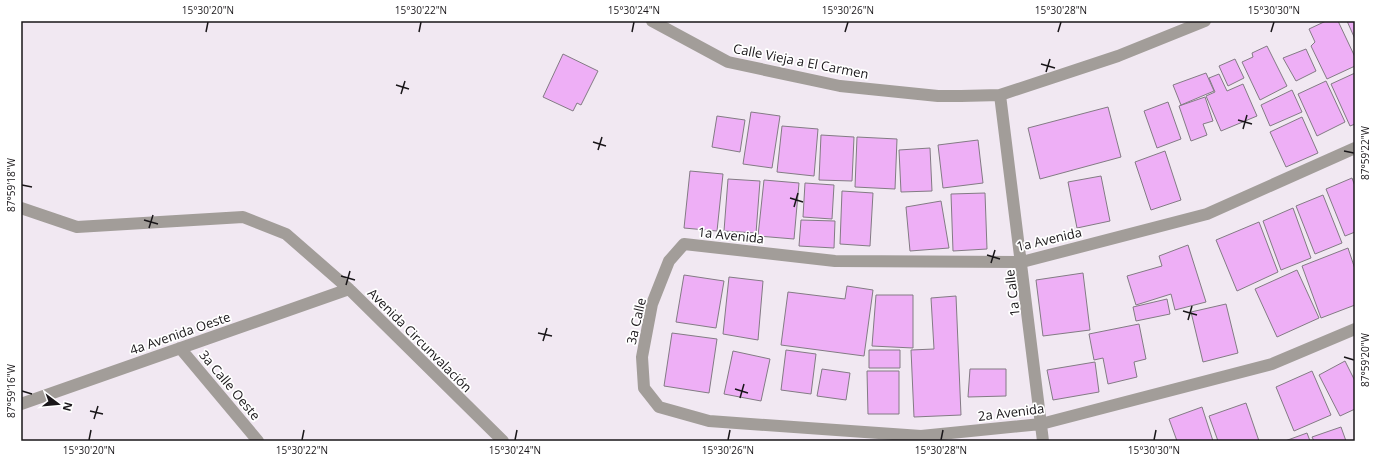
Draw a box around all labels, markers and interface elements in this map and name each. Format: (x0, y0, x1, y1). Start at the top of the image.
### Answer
text: 15°30'20"N (182, 3, 234, 17)
text: 15°30'22"N (395, 3, 447, 17)
text: 15°30'24"N (608, 3, 660, 17)
text: 15°30'26"N (822, 3, 874, 17)
text: 15°30'28"N (1035, 3, 1087, 17)
text: 15°30'30"N (1248, 3, 1300, 17)
street label: Calle Vieja a El Carmen (732, 39, 870, 83)
text: 87°59'22"W (1358, 125, 1372, 180)
text: 87°59'18"W (4, 157, 18, 212)
street label: 1a Avenida (697, 223, 765, 247)
street label: 1a Avenida (1015, 223, 1083, 255)
street label: 1a Calle (1000, 268, 1024, 318)
street label: Avenida Circunvalación (364, 284, 476, 396)
street label: 3a Calle (622, 296, 650, 346)
street label: 4a Avenida Oeste (127, 307, 233, 359)
text: 87°59'20"W (1358, 332, 1372, 387)
street label: 3a Calle Oeste (195, 346, 265, 424)
text: 87°59'16"W (4, 363, 18, 418)
north arrow (38, 384, 78, 424)
street label: 2a Avenida (977, 399, 1045, 425)
text: N (60, 401, 77, 413)
text: 15°30'20"N (63, 443, 115, 457)
text: 15°30'22"N (276, 443, 328, 457)
text: 15°30'24"N (489, 443, 541, 457)
text: 15°30'26"N (702, 443, 754, 457)
text: 15°30'28"N (915, 443, 967, 457)
text: 15°30'30"N (1128, 443, 1180, 457)

